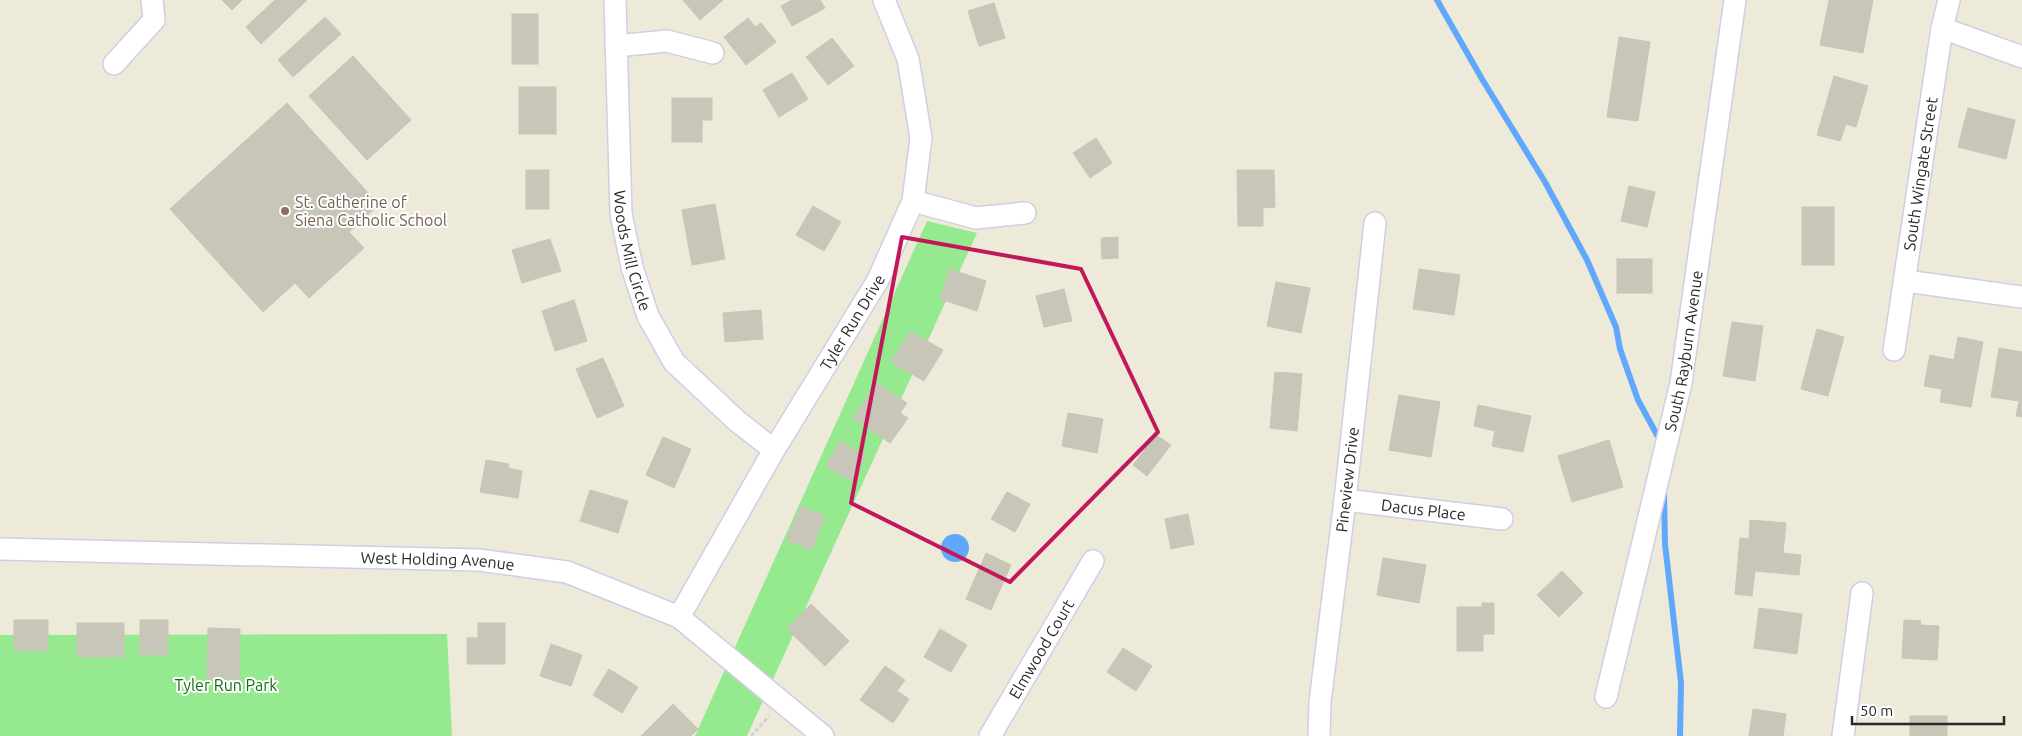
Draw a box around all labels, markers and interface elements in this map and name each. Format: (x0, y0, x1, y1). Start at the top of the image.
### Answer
street label: South Wingate Street (1900, 95, 1941, 252)
street label: Woods Mill Circle (611, 190, 655, 313)
place label: St. Catherine of Siena Catholic School (295, 193, 447, 229)
marker: St. Catherine of Siena Catholic School (279, 205, 291, 217)
street label: South Rayburn Avenue (1661, 269, 1706, 433)
street label: Tyler Run Drive (816, 272, 888, 373)
street label: Pineview Drive (1332, 426, 1362, 533)
street label: Dacus Place (1380, 495, 1467, 524)
street label: West Holding Avenue (361, 548, 516, 574)
street label: Elmwood Court (1005, 596, 1078, 702)
park label: Tyler Run Park (175, 676, 277, 694)
scale bar (1852, 694, 2004, 726)
text: 50 m (1860, 702, 1893, 719)

